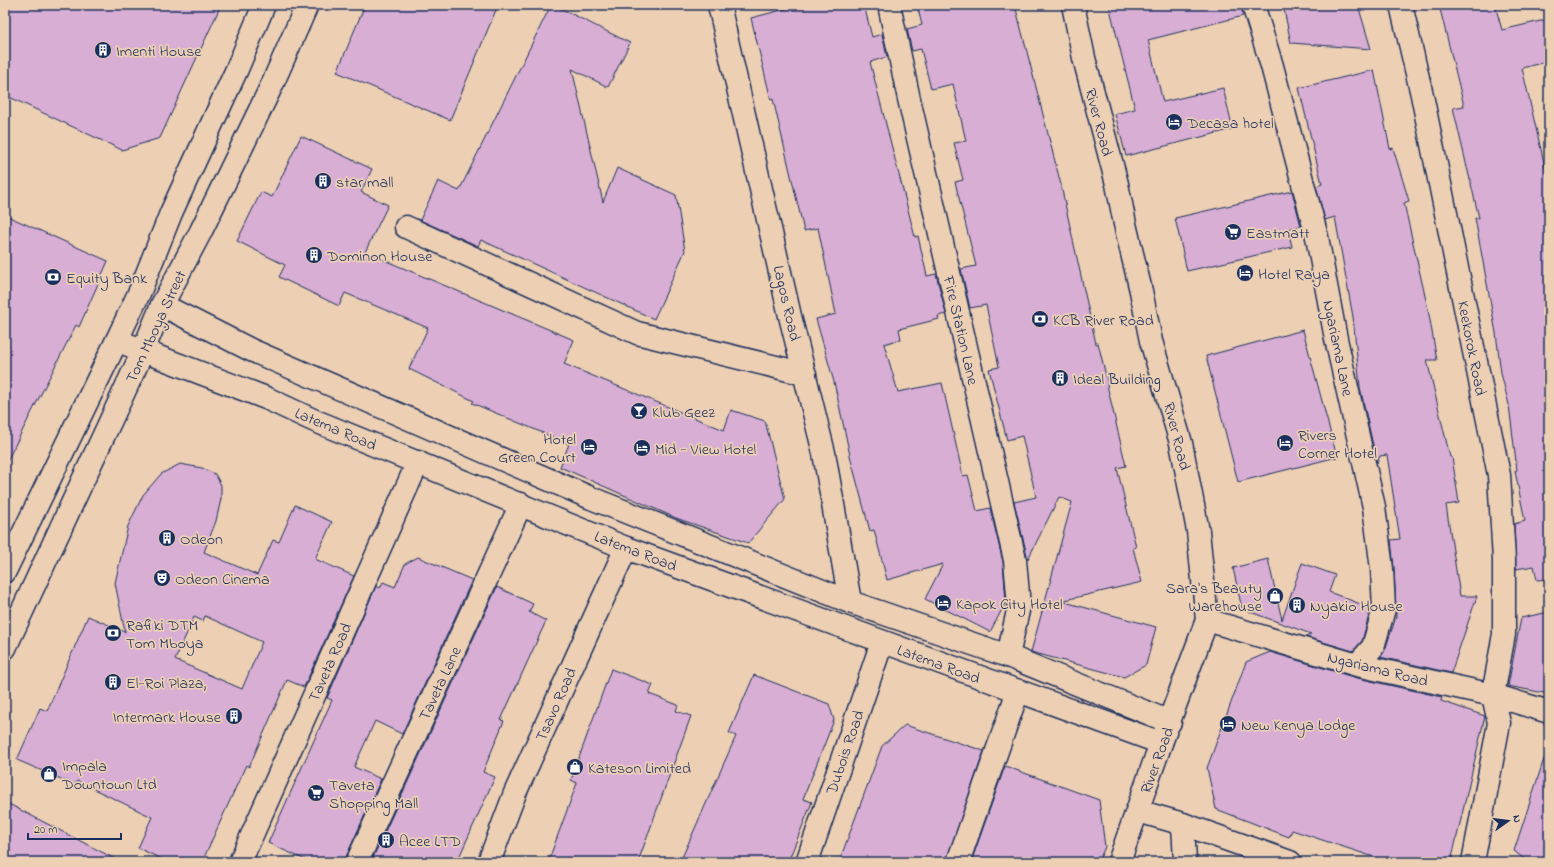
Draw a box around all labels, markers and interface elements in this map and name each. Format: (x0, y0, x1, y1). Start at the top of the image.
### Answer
building icon: Imenti House (93, 40, 113, 60)
place label: Imenti House (116, 40, 202, 64)
street label: River Road (1078, 86, 1119, 159)
hotel icon: Decasa hotel (1164, 112, 1184, 132)
place label: Decasa hotel (1186, 112, 1274, 136)
building icon: star mall (313, 171, 333, 191)
place label: star mall (336, 171, 394, 195)
supermarket icon: Eastmatt (1223, 222, 1243, 242)
place label: Eastmatt (1246, 222, 1310, 246)
building icon: Dominon House (304, 245, 324, 265)
place label: Dominon House (326, 245, 433, 269)
street label: Lagos Road (766, 263, 806, 344)
hotel icon: Hotel Raya (1235, 263, 1255, 283)
place label: Hotel Raya (1258, 263, 1330, 287)
street label: Tom Mboya Street (120, 266, 194, 387)
bank icon: Equity Bank (43, 267, 63, 287)
place label: Equity Bank (66, 267, 148, 291)
street label: Fire Station Lane (936, 272, 984, 388)
street label: Ngariama Lane (1315, 298, 1359, 400)
street label: Keekorok Road (1450, 299, 1492, 398)
bank icon: KCB River Road (1030, 309, 1050, 329)
place label: KCB River Road (1053, 309, 1154, 333)
building icon: Ideal Building (1050, 368, 1070, 388)
place label: Ideal Building (1073, 368, 1161, 392)
street label: River Road (1156, 400, 1196, 473)
bar icon: Klub Geez (629, 401, 649, 421)
place label: Klub Geez (652, 401, 715, 425)
street label: Latema Road (291, 402, 380, 458)
place label: Rivers Corner Hotel (1298, 424, 1377, 466)
place label: Hotel Green Court (498, 428, 577, 470)
hotel icon: Rivers Corner Hotel (1275, 433, 1295, 453)
hotel icon: Hotel Green Court (579, 437, 599, 457)
hotel icon: Mid - View Hotel (632, 438, 652, 458)
place label: Mid - View Hotel (655, 438, 757, 462)
street label: Latema Road (590, 525, 680, 579)
building icon: Odeon (157, 528, 177, 548)
place label: Odeon (180, 528, 223, 552)
theatre icon: Odeon Cinema (152, 568, 172, 588)
place label: Odeon Cinema (175, 568, 270, 592)
place label: Sara's Beauty Warehouse (1166, 577, 1263, 619)
shop icon: Sara's Beauty Warehouse (1265, 586, 1285, 606)
hotel icon: Kapok City Hotel (933, 593, 953, 613)
place label: Kapok City Hotel (956, 593, 1063, 617)
building icon: Nyakio House (1287, 595, 1307, 615)
place label: Nyakio House (1310, 595, 1403, 619)
place label: Rafiki DTM Tom Mboya (126, 614, 203, 656)
street label: Taveta Road (303, 619, 359, 706)
bank icon: Rafiki DTM Tom Mboya (103, 623, 123, 643)
street label: Latema Road (893, 639, 983, 691)
street label: Taveta Lane (413, 642, 469, 725)
street label: Ngariama Road (1325, 646, 1430, 694)
street label: Tsavo Road (530, 664, 584, 746)
building icon: El-Roi Plaza, (103, 672, 123, 692)
place label: El-Roi Plaza, (126, 672, 206, 696)
place label: Intermark House (113, 706, 222, 730)
building icon: Intermark House (224, 706, 244, 726)
street label: Dubois Road (820, 707, 871, 799)
hotel icon: New Kenya Lodge (1218, 714, 1238, 734)
place label: New Kenya Lodge (1241, 714, 1356, 738)
street label: River Road (1135, 724, 1181, 797)
place label: Impala Downtown Ltd (61, 755, 157, 797)
shop icon: Kateson Limited (565, 757, 585, 777)
place label: Kateson Limited (588, 757, 691, 781)
shop icon: Impala Downtown Ltd (39, 764, 59, 784)
place label: Taveta Shopping Mall (329, 774, 419, 816)
supermarket icon: Taveta Shopping Mall (306, 783, 326, 803)
north arrow (1488, 801, 1528, 841)
text: N (1508, 813, 1525, 824)
scale bar (28, 815, 121, 841)
text: 20 m (34, 821, 57, 839)
building icon: Acee LTD (376, 830, 396, 850)
place label: Acee LTD (399, 830, 461, 854)

